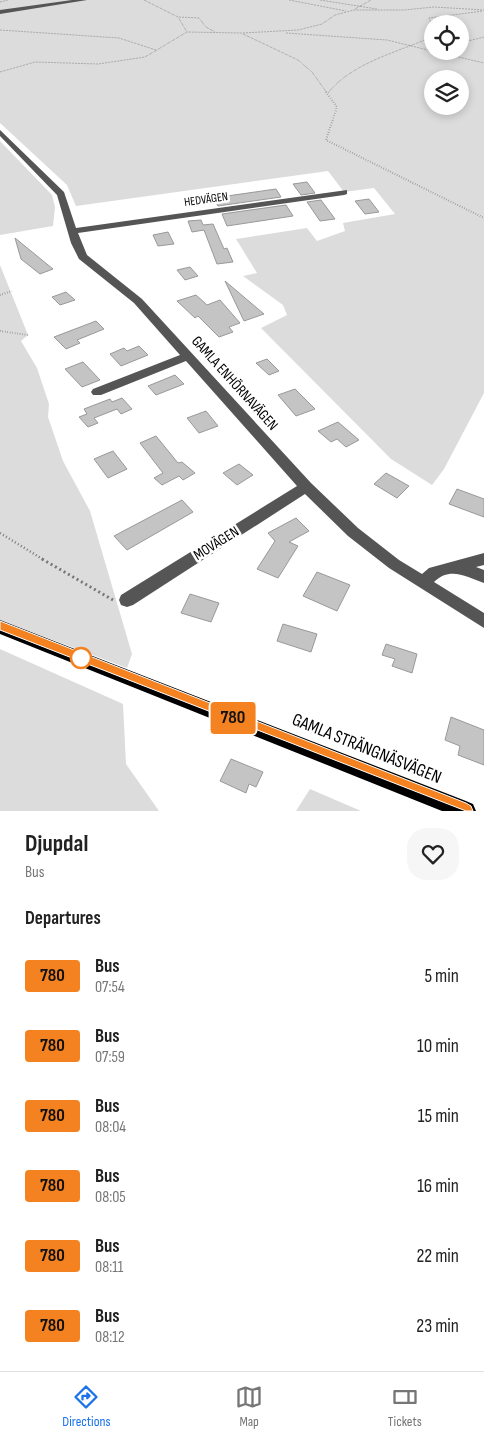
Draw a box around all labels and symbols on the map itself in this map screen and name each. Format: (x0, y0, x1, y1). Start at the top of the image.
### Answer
street label: HEDVÄGEN (183, 189, 229, 210)
street label: GAMLA ENHÖRNAVÄGEN (187, 332, 282, 435)
street label: MOVÄGEN (190, 522, 243, 565)
unlabelled marker (70, 647, 92, 669)
line badge: 780 (204, 702, 262, 734)
street label: GAMLA STRÄNGNÄSVÄGEN (289, 709, 445, 788)

